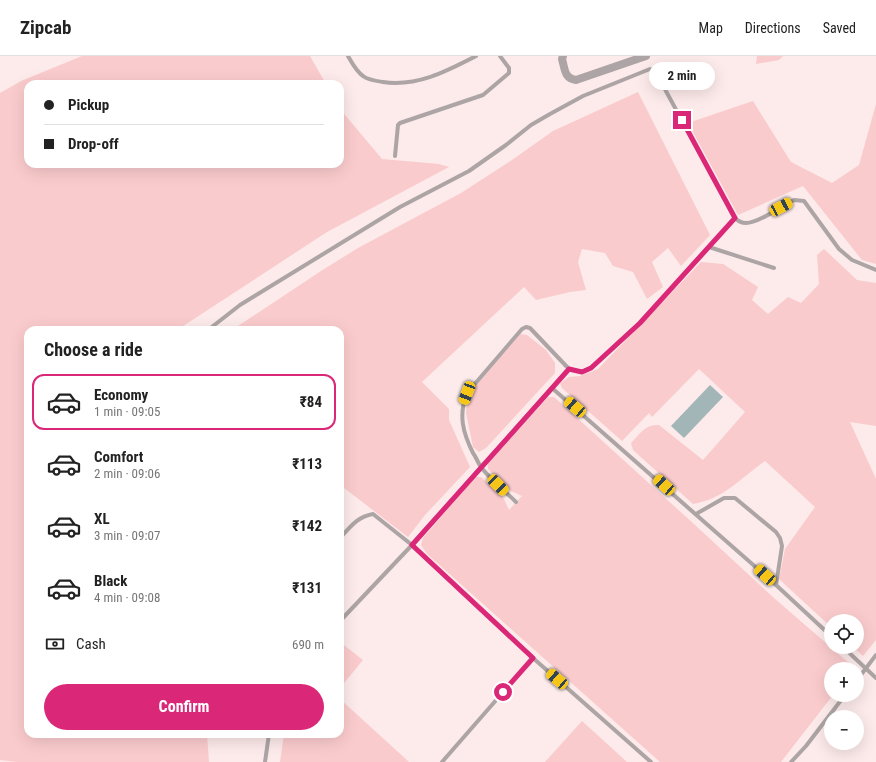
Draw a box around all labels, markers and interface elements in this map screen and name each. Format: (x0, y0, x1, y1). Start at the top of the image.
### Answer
text: Zipcab (20, 16, 71, 39)
text: Map (699, 20, 723, 36)
text: Directions (745, 20, 801, 36)
text: Saved (823, 20, 856, 36)
callout: 2 min (649, 62, 715, 90)
text: 2 min (668, 68, 696, 83)
text: Pickup (68, 96, 109, 114)
route end (673, 111, 691, 129)
text: Drop-off (68, 135, 119, 153)
car (768, 196, 794, 218)
text: Choose a ride (44, 339, 143, 360)
car (457, 380, 477, 406)
icon: car (46, 384, 82, 420)
text: Economy (94, 386, 148, 404)
text: ₹84 (300, 393, 322, 411)
car (562, 395, 588, 419)
text: 1 min · 09:05 (94, 404, 160, 419)
icon: car (46, 446, 82, 482)
text: Comfort (94, 448, 143, 466)
text: ₹113 (292, 455, 322, 473)
text: 2 min · 09:06 (94, 466, 160, 481)
car (485, 472, 511, 498)
car (651, 473, 677, 497)
icon: car (46, 508, 82, 544)
text: XL (94, 510, 110, 528)
text: ₹142 (292, 517, 322, 535)
text: 3 min · 09:07 (94, 528, 160, 543)
car (752, 563, 778, 587)
icon: car (46, 570, 82, 606)
text: Black (94, 572, 127, 590)
text: ₹131 (292, 579, 322, 597)
text: 4 min · 09:08 (94, 590, 160, 605)
map controls (824, 614, 864, 750)
button: locate (824, 614, 864, 654)
icon: cash (44, 633, 66, 655)
text: Cash (76, 635, 106, 653)
text: 690 m (292, 637, 324, 652)
button: + (824, 662, 864, 702)
car (544, 667, 570, 691)
route start (494, 683, 512, 701)
button: Confirm (44, 684, 324, 730)
button: − (824, 710, 864, 750)

